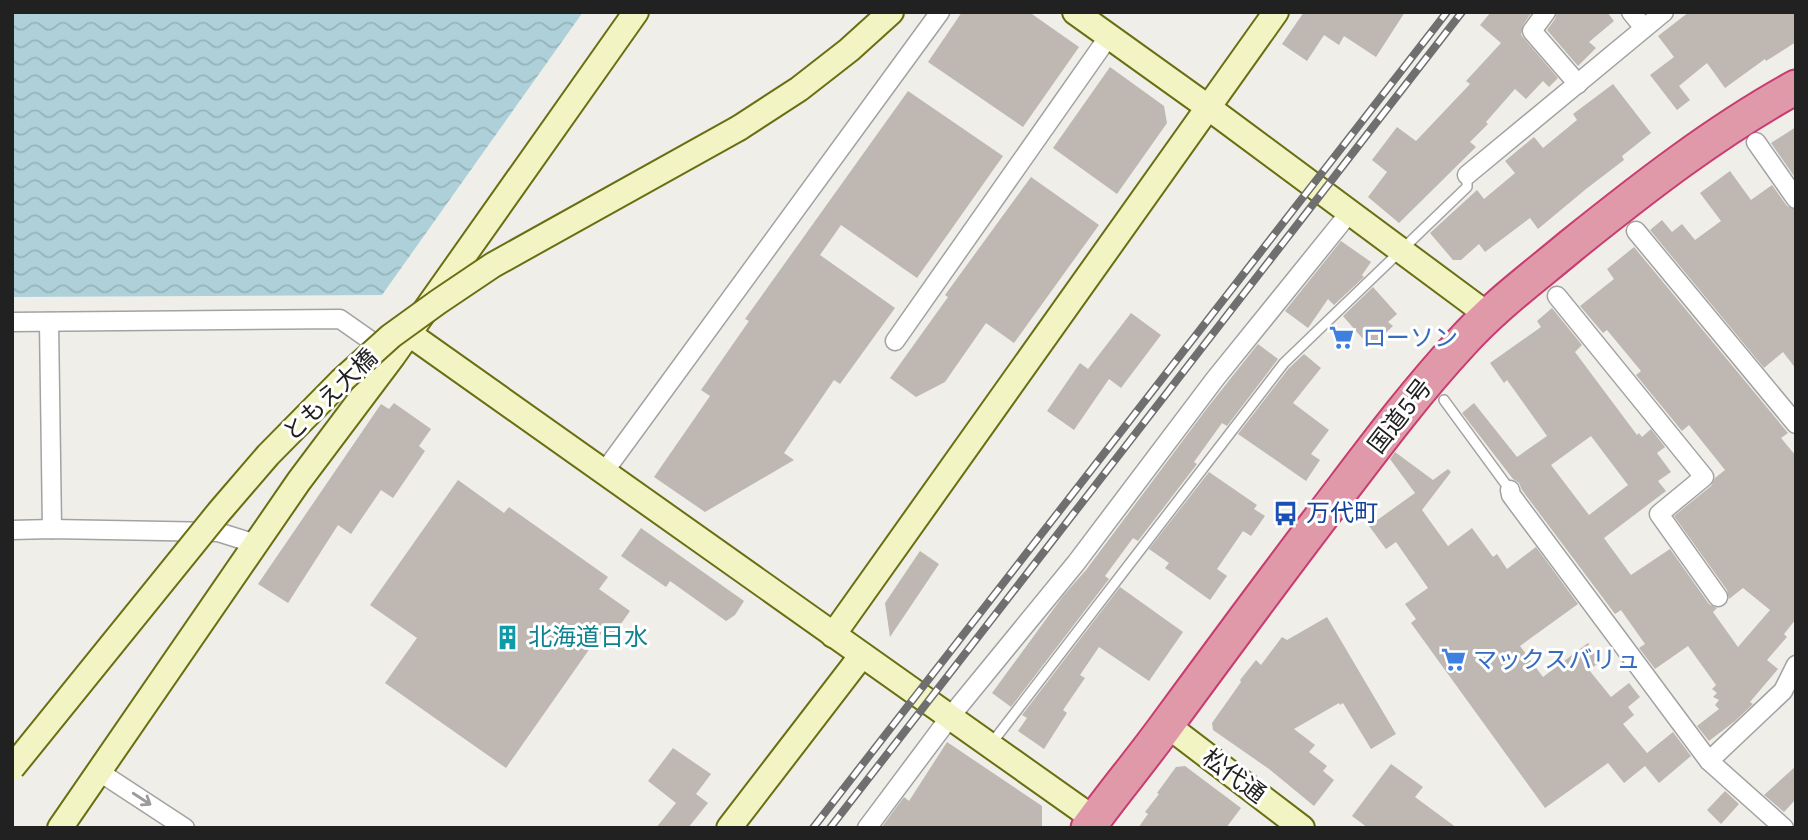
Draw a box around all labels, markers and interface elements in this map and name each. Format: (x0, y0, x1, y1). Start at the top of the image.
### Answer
place label: ローソン (1362, 321, 1458, 353)
supermarket icon: ローソン (1328, 324, 1356, 352)
street label: ともえ大橋 (275, 341, 384, 447)
street label: 国道5号 (1360, 371, 1438, 459)
place label: 万代町 (1306, 496, 1378, 528)
bus stop icon: 万代町 (1272, 499, 1300, 527)
place label: 北海道日水 (528, 620, 648, 652)
building icon: 北海道日水 (494, 623, 522, 651)
place label: マックスバリュ (1473, 643, 1640, 675)
supermarket icon: マックスバリュ (1439, 646, 1467, 674)
street label: 松代通 (1196, 741, 1273, 810)
one-way arrow (131, 793, 151, 807)

